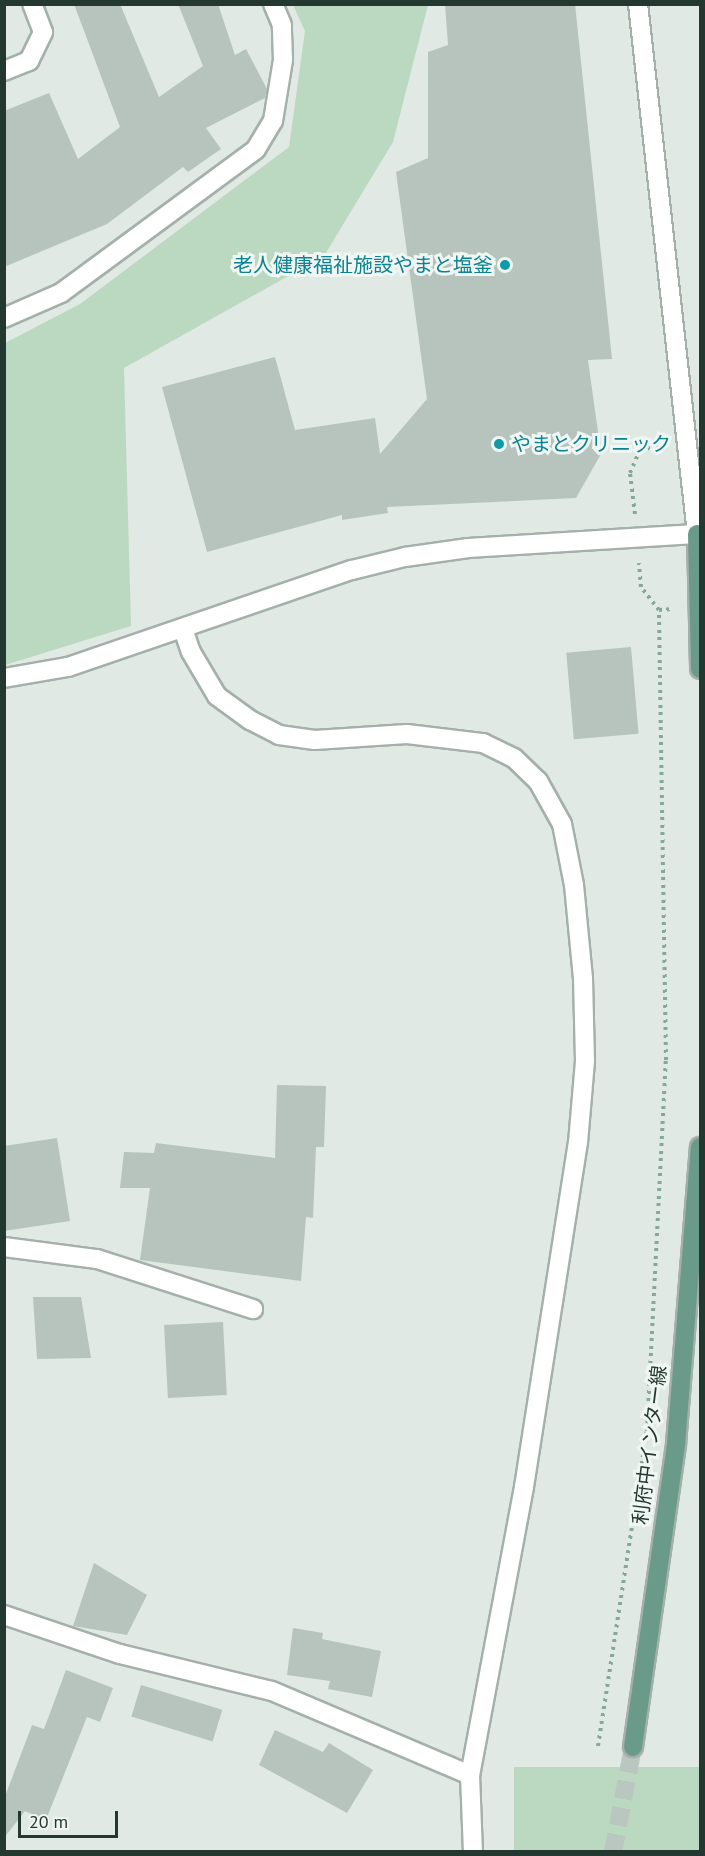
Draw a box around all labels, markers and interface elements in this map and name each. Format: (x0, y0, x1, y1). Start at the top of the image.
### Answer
place label: 老人健康福祉施設やまと塩釜 (233, 253, 493, 277)
marker: 老人健康福祉施設やまと塩釜 (498, 258, 512, 272)
place label: やまとクリニック (511, 432, 671, 456)
marker: やまとクリニック (492, 437, 506, 451)
street label: 利府中インター線 (628, 1364, 672, 1526)
scale bar (21, 1799, 122, 1837)
text: 20 m (29, 1810, 68, 1833)

